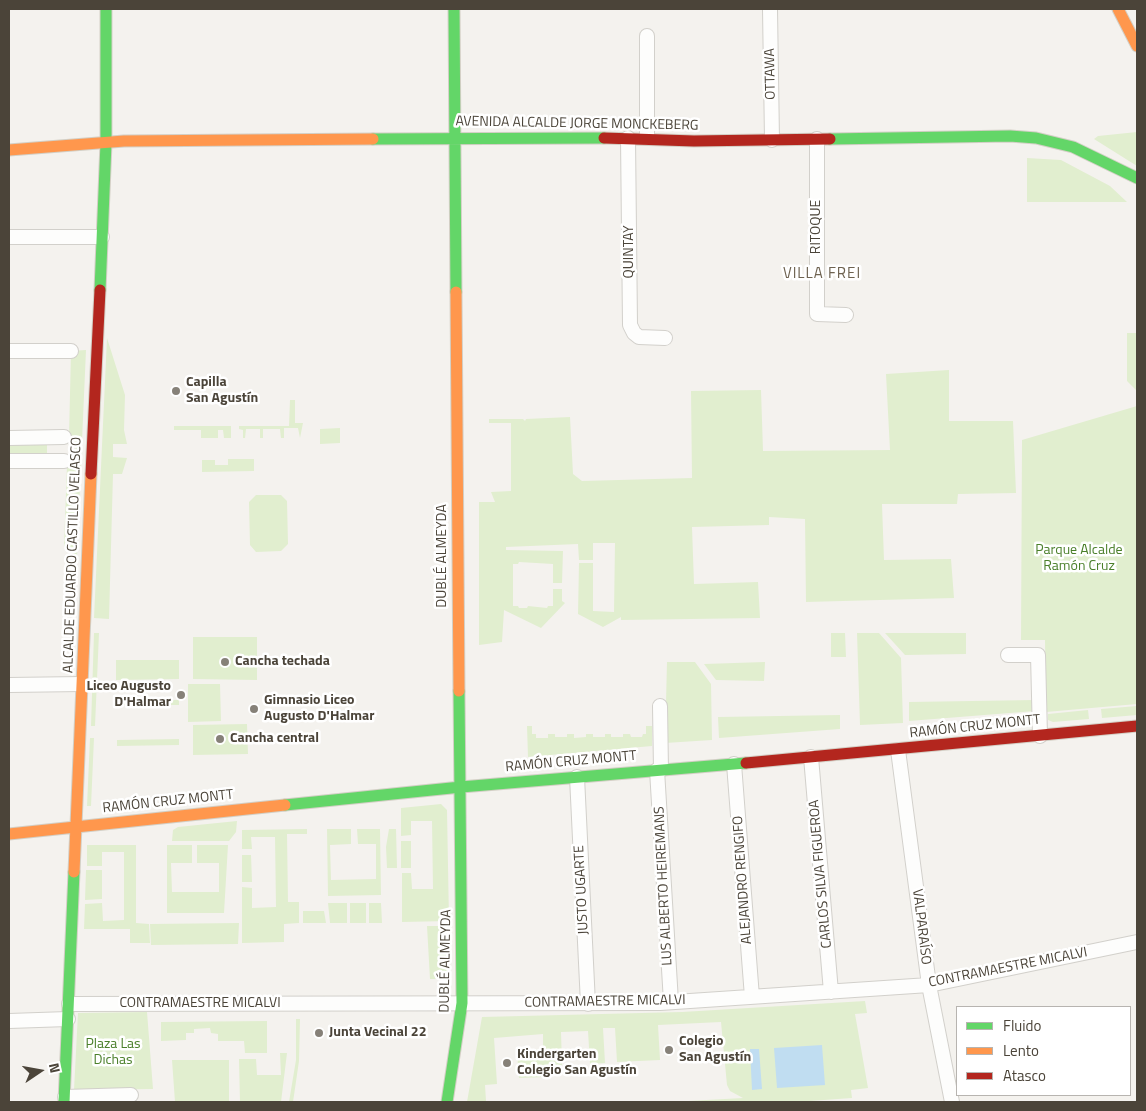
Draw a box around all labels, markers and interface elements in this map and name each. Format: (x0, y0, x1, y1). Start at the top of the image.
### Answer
street label: OTTAWA (762, 48, 780, 100)
street label: AVENIDA ALCALDE JORGE MONCKEBERG (455, 113, 699, 135)
street label: RITOQUE (809, 200, 825, 254)
street label: QUINTAY (622, 225, 638, 279)
district label: VILLA FREI (782, 265, 862, 283)
place label: Capilla San Agustín (186, 375, 258, 408)
marker: Capilla San Agustín (170, 385, 182, 397)
street label: ALCALDE EDUARDO CASTILLO VELASCO (60, 437, 86, 673)
street label: DUBLÉ ALMEYDA (435, 504, 451, 608)
park label: Parque Alcalde Ramón Cruz (1035, 543, 1123, 576)
place label: Cancha techada (235, 654, 330, 670)
marker: Cancha techada (219, 656, 231, 668)
place label: Liceo Augusto D'Halmar (86, 679, 171, 712)
marker: Liceo Augusto D'Halmar (175, 689, 187, 701)
place label: Gimnasio Liceo Augusto D'Halmar (264, 693, 374, 726)
marker: Gimnasio Liceo Augusto D'Halmar (248, 703, 260, 715)
street label: RAMÓN CRUZ MONTT (909, 712, 1041, 742)
place label: Cancha central (230, 731, 319, 747)
marker: Cancha central (214, 733, 226, 745)
street label: RAMÓN CRUZ MONTT (505, 748, 637, 776)
street label: RAMÓN CRUZ MONTT (102, 787, 234, 817)
street label: CARLOS SILVA FIGUEROA (806, 799, 836, 949)
street label: LUS ALBERTO HEIREMANS (651, 806, 677, 966)
street label: ALEJANDRO RENGIFO (730, 815, 756, 945)
street label: JUSTO UGARTE (571, 845, 593, 935)
street label: VALPARAÍSO (908, 888, 934, 966)
street label: DUBLÉ ALMEYDA (437, 909, 455, 1013)
street label: CONTRAMAESTRE MICALVI (927, 944, 1089, 992)
street label: CONTRAMAESTRE MICALVI (524, 992, 686, 1012)
street label: CONTRAMAESTRE MICALVI (119, 996, 281, 1012)
legend (956, 1006, 1131, 1096)
text: Fluido (1003, 1014, 1041, 1037)
place label: Junta Vecinal 22 (329, 1025, 427, 1041)
marker: Junta Vecinal 22 (313, 1027, 325, 1039)
place label: Colegio San Agustín (679, 1034, 751, 1066)
park label: Plaza Las Dichas (85, 1037, 141, 1070)
text: Lento (1003, 1039, 1039, 1062)
marker: Colegio San Agustín (663, 1044, 675, 1056)
north arrow (15, 1046, 65, 1096)
place label: Kindergarten Colegio San Agustín (517, 1047, 637, 1080)
marker: Kindergarten Colegio San Agustín (501, 1057, 513, 1069)
text: N (44, 1061, 66, 1075)
text: Atasco (1003, 1064, 1046, 1087)

